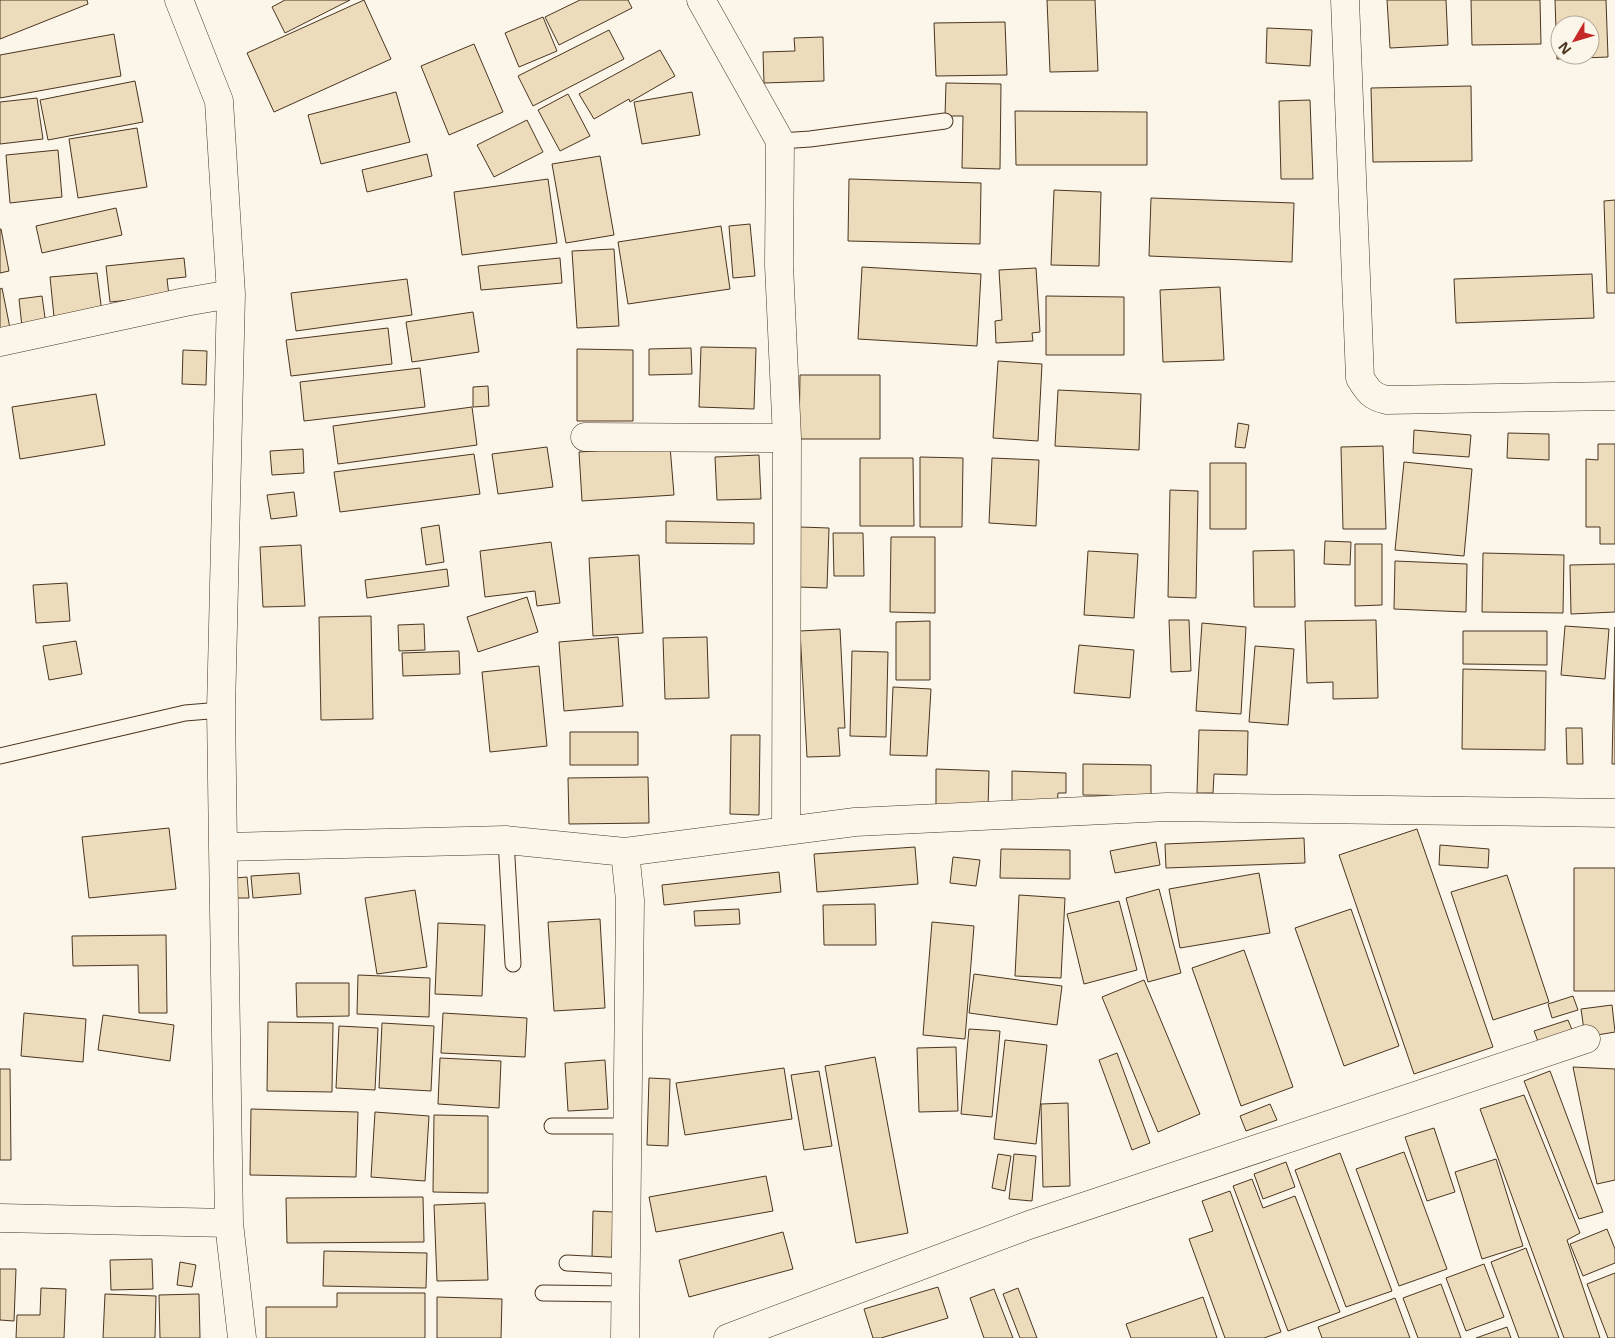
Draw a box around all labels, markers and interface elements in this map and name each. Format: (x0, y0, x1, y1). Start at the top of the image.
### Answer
north arrow (1550, 15, 1600, 65)
text: N (1553, 38, 1575, 59)

